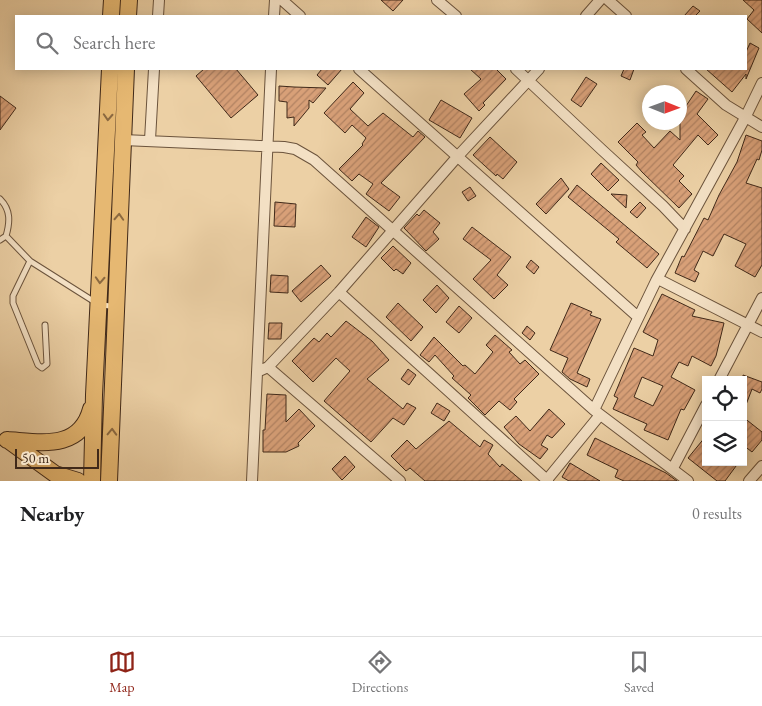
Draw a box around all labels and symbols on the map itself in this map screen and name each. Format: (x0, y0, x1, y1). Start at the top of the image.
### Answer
north arrow (642, 85, 687, 130)
one-way arrow (103, 114, 114, 122)
one-way arrow (114, 213, 125, 221)
one-way arrow (94, 276, 105, 284)
one-way arrow (106, 428, 117, 436)
scale bar (15, 446, 99, 469)

